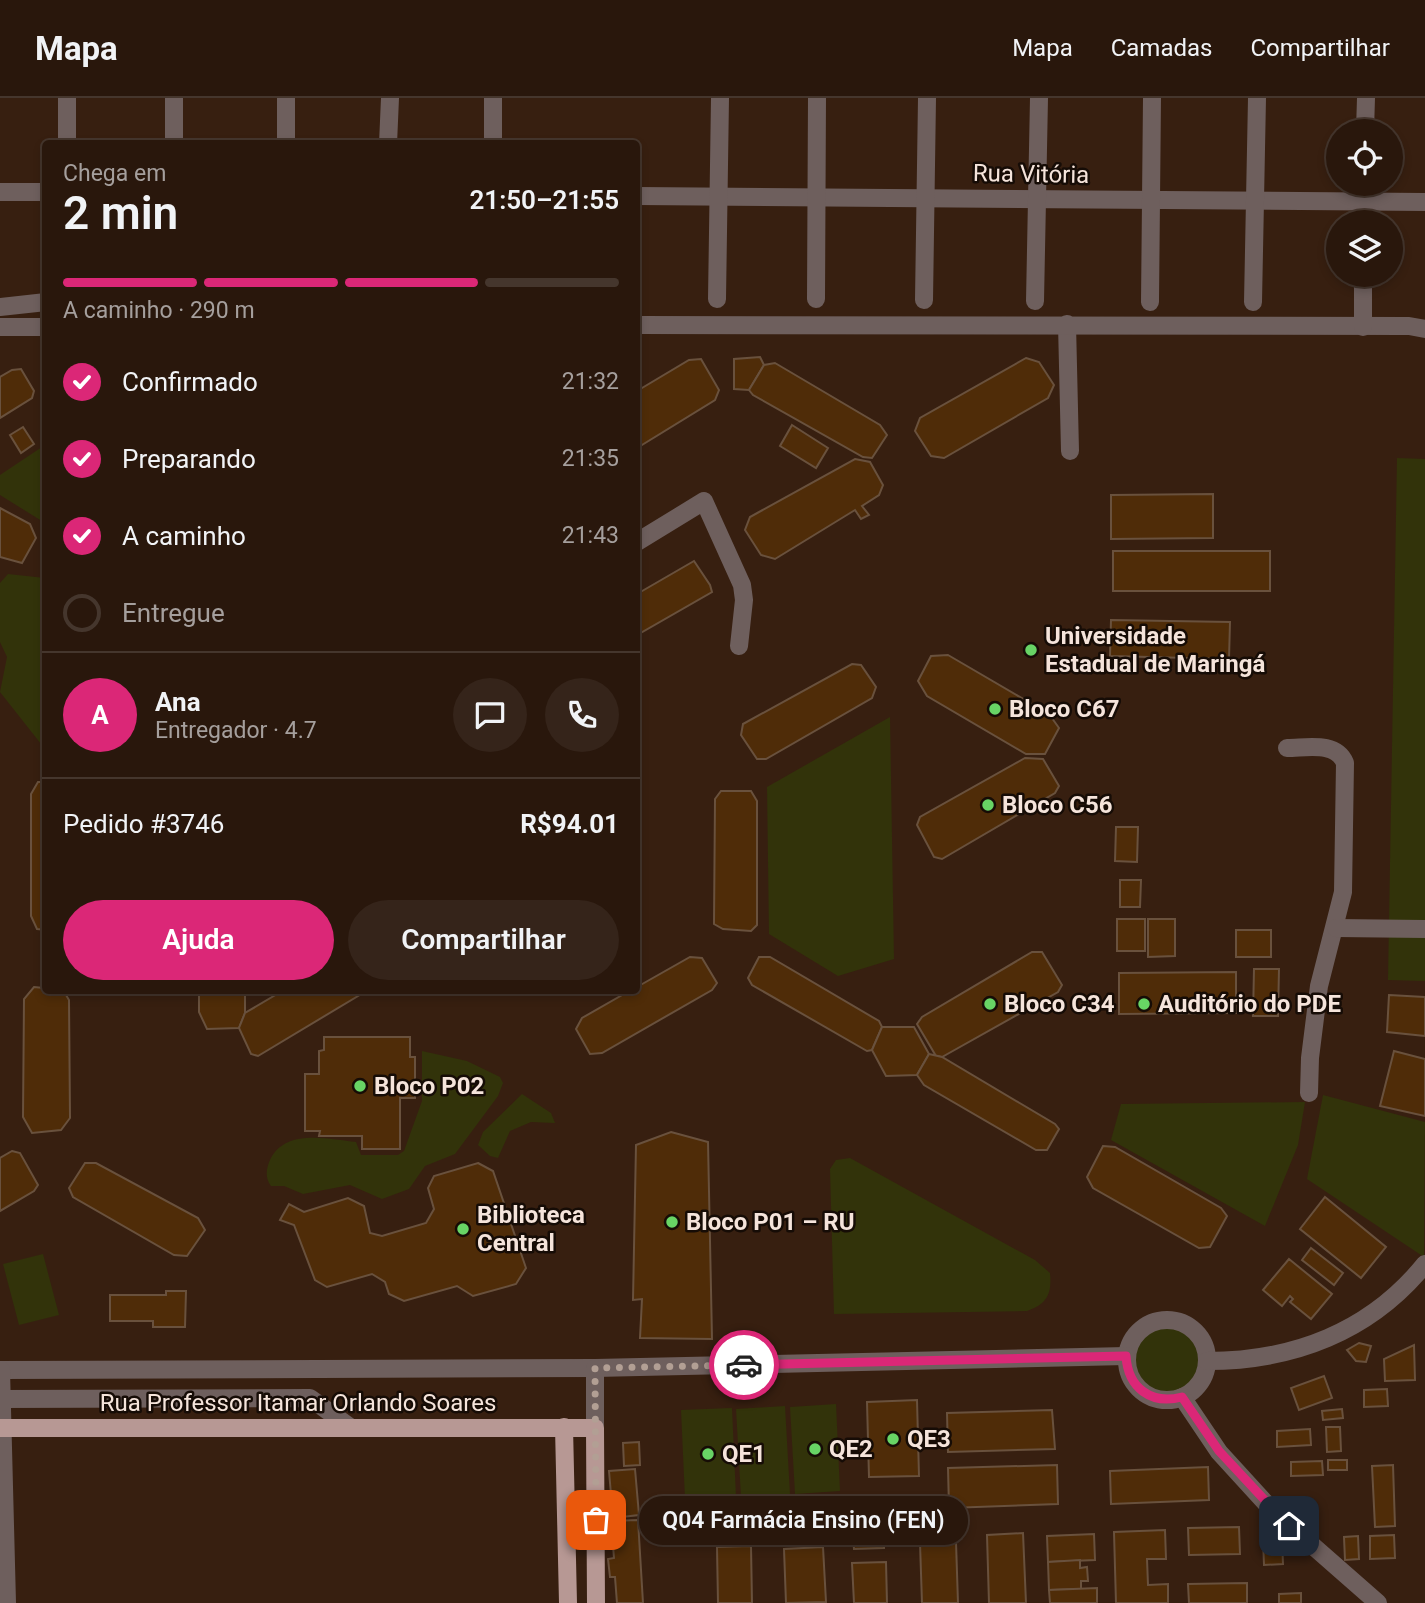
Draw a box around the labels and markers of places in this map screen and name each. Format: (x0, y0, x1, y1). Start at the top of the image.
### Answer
place label: Universidade Estadual de Maringá (1045, 622, 1266, 678)
marker: Universidade Estadual de Maringá (1023, 642, 1039, 658)
place label: Bloco C67 (1009, 695, 1119, 723)
marker: Bloco C67 (987, 701, 1003, 717)
place label: Bloco C56 (1002, 791, 1112, 819)
marker: Bloco C56 (980, 797, 996, 813)
place label: Bloco C34 (1004, 990, 1115, 1018)
place label: Auditório do PDE (1158, 990, 1341, 1018)
marker: Bloco C34 (982, 996, 998, 1012)
marker: Auditório do PDE (1136, 996, 1152, 1012)
place label: Bloco P02 (374, 1072, 484, 1100)
marker: Bloco P02 (352, 1078, 368, 1094)
place label: Biblioteca Central (477, 1201, 585, 1257)
place label: Bloco P01 – RU (686, 1208, 855, 1236)
marker: Bloco P01 – RU (664, 1214, 680, 1230)
marker: Biblioteca Central (455, 1221, 471, 1237)
place label: QE3 (907, 1425, 951, 1453)
marker: QE3 (885, 1431, 901, 1447)
place label: QE2 (829, 1435, 873, 1463)
place label: QE1 (722, 1440, 766, 1468)
marker: QE2 (807, 1441, 823, 1457)
marker: QE1 (700, 1446, 716, 1462)
pin (566, 1490, 626, 1550)
callout: Q04 Farmácia Ensino (FEN) (638, 1496, 967, 1544)
pin (1259, 1496, 1319, 1556)

